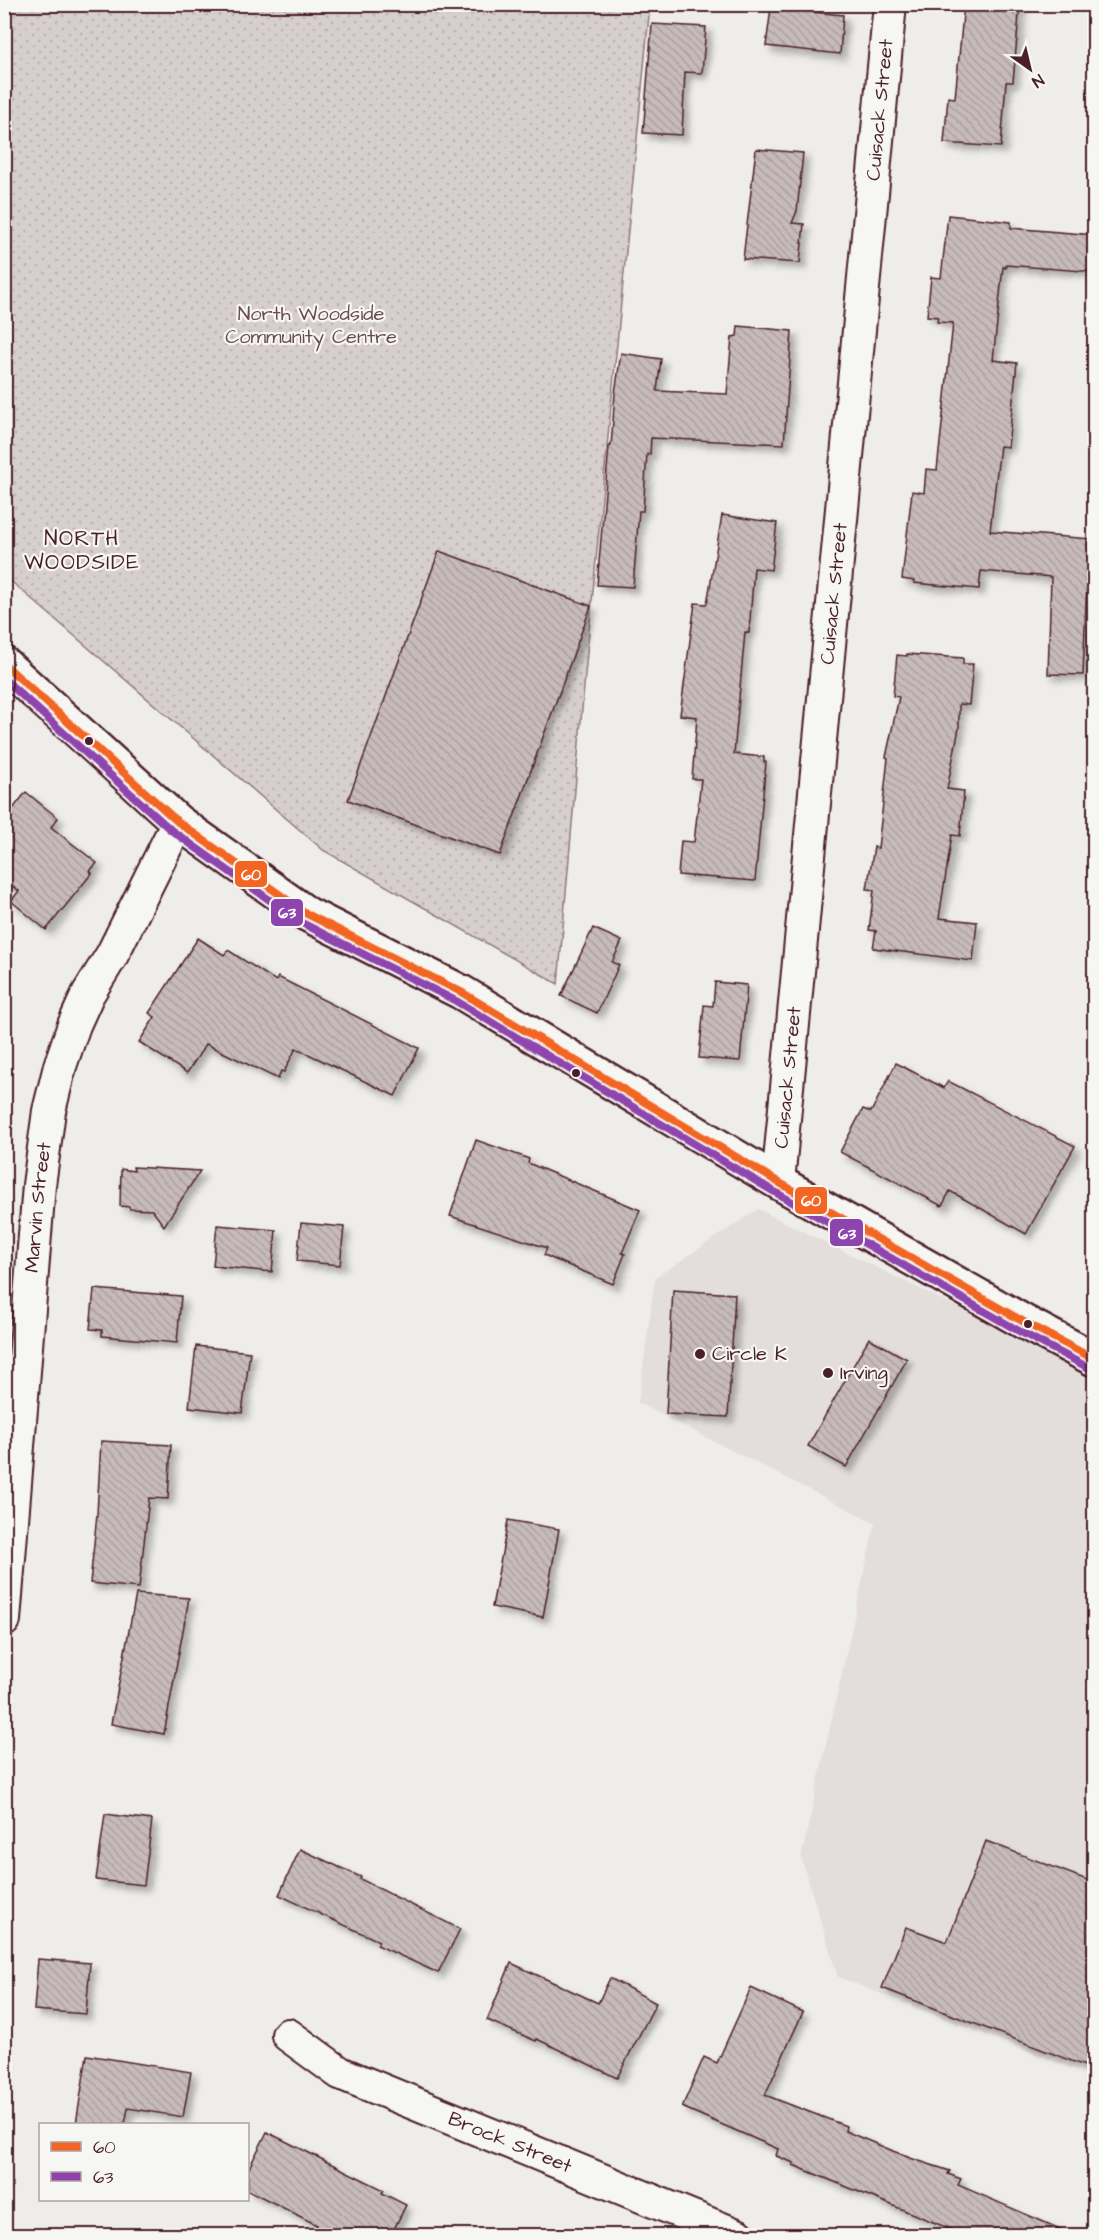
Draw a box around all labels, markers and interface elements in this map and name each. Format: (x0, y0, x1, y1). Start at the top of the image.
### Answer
street label: Cuisack Street (859, 38, 901, 182)
north arrow (1000, 39, 1060, 99)
text: N (1028, 69, 1048, 93)
park label: North Woodside Community Centre (225, 300, 397, 352)
street label: Cuisack Street (813, 521, 855, 666)
district label: NORTH WOODSIDE (24, 524, 140, 577)
unlabelled marker (83, 735, 95, 747)
line badge: 60 (234, 860, 268, 888)
text: 60 (241, 864, 261, 886)
line badge: 63 (270, 898, 304, 927)
text: 63 (278, 902, 297, 924)
street label: Cuisack Street (767, 1005, 809, 1150)
unlabelled marker (570, 1067, 582, 1079)
street label: Marvin Street (18, 1140, 59, 1274)
line badge: 60 (794, 1186, 828, 1215)
text: 60 (801, 1190, 821, 1212)
line badge: 63 (829, 1218, 864, 1247)
text: 63 (838, 1223, 857, 1245)
unlabelled marker (1022, 1318, 1034, 1330)
place label: Circle K (712, 1340, 787, 1368)
marker: Circle K (693, 1347, 707, 1361)
place label: Irving (840, 1359, 888, 1388)
marker: Irving (821, 1366, 835, 1380)
street label: Brock Street (444, 2105, 576, 2180)
legend (39, 2123, 249, 2201)
text: 60 (93, 2135, 116, 2160)
text: 63 (93, 2165, 113, 2190)

